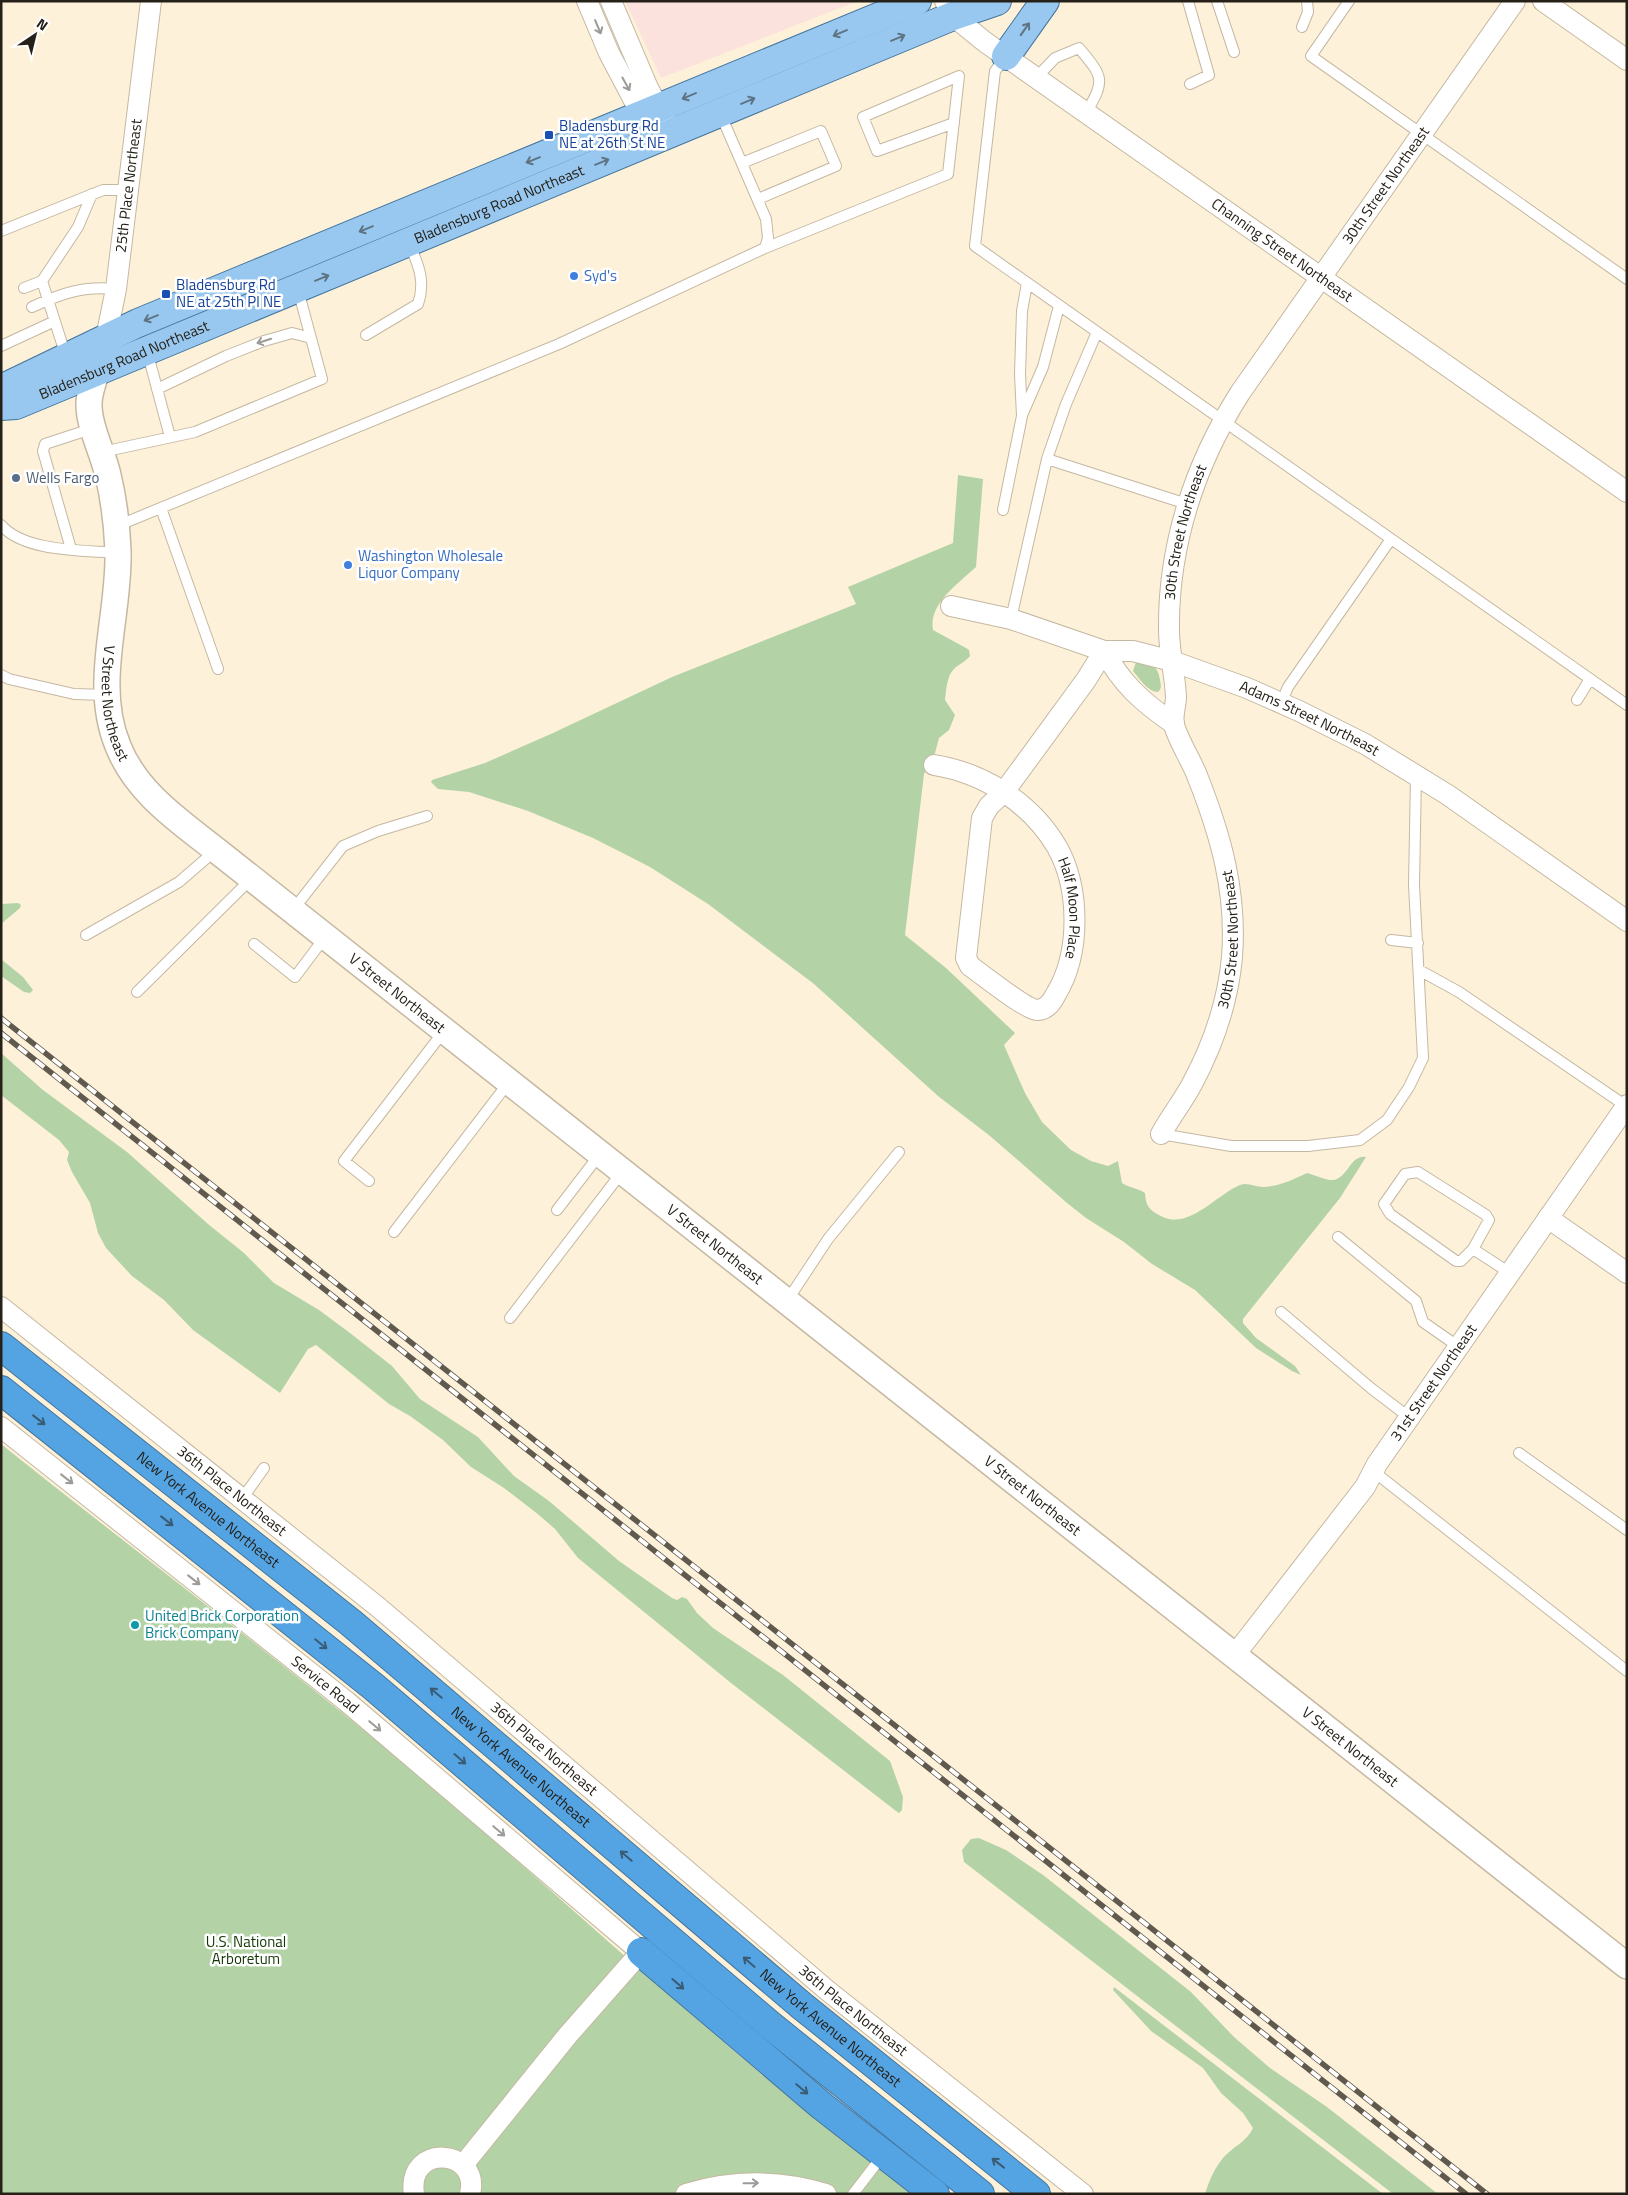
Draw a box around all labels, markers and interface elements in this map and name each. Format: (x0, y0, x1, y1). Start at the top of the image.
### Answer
north arrow (10, 10, 60, 60)
text: N (33, 13, 53, 35)
one-way arrow (594, 19, 603, 34)
one-way arrow (1020, 22, 1030, 36)
one-way arrow (832, 30, 847, 39)
one-way arrow (890, 33, 905, 43)
one-way arrow (622, 76, 632, 90)
one-way arrow (682, 91, 697, 101)
one-way arrow (741, 96, 756, 105)
place label: Bladensburg Rd NE at 26th St NE (559, 114, 665, 154)
street label: 25th Place Northeast (109, 117, 148, 254)
street label: 30th Street Northeast (1336, 121, 1435, 249)
marker: Bladensburg Rd NE at 26th St NE (543, 129, 555, 141)
one-way arrow (526, 156, 541, 166)
one-way arrow (594, 157, 609, 167)
street label: Bladensburg Road Northeast (410, 158, 588, 250)
street label: Channing Street Northeast (1207, 192, 1358, 308)
one-way arrow (359, 225, 374, 234)
place label: Syd's (584, 264, 617, 287)
marker: Syd's (568, 270, 580, 282)
one-way arrow (314, 272, 329, 282)
place label: Bladensburg Rd NE at 25th Pl NE (176, 273, 281, 313)
marker: Bladensburg Rd NE at 25th Pl NE (160, 288, 172, 300)
one-way arrow (144, 313, 159, 323)
street label: Bladensburg Road Northeast (35, 314, 213, 405)
one-way arrow (256, 337, 272, 347)
street label: 30th Street Northeast (1158, 460, 1213, 601)
place label: Wells Fargo (26, 466, 99, 489)
marker: Wells Fargo (10, 472, 22, 484)
place label: Washington Wholesale Liquor Company (358, 544, 503, 584)
marker: Washington Wholesale Liquor Company (342, 559, 354, 571)
street label: V Street Northeast (96, 644, 136, 766)
street label: Adams Street Northeast (1236, 674, 1385, 762)
street label: Half Moon Place (1052, 853, 1087, 961)
street label: 30th Street Northeast (1211, 868, 1244, 1011)
street label: V Street Northeast (344, 947, 451, 1039)
street label: V Street Northeast (662, 1198, 769, 1290)
street label: 31st Street Northeast (1384, 1318, 1483, 1446)
one-way arrow (33, 1415, 46, 1426)
street label: 36th Place Northeast (172, 1439, 293, 1542)
street label: New York Avenue Northeast (132, 1445, 286, 1574)
street label: V Street Northeast (979, 1450, 1087, 1541)
one-way arrow (60, 1473, 73, 1484)
one-way arrow (160, 1516, 173, 1527)
one-way arrow (187, 1574, 200, 1585)
place label: United Brick Corporation Brick Company (145, 1604, 299, 1644)
marker: United Brick Corporation Brick Company (129, 1619, 141, 1631)
one-way arrow (315, 1639, 328, 1650)
street label: Service Road (287, 1650, 364, 1718)
one-way arrow (430, 1688, 443, 1699)
street label: 36th Place Northeast (486, 1696, 604, 1801)
street label: New York Avenue Northeast (446, 1701, 597, 1833)
street label: V Street Northeast (1297, 1701, 1404, 1793)
one-way arrow (368, 1720, 381, 1731)
one-way arrow (453, 1754, 466, 1765)
one-way arrow (492, 1825, 505, 1836)
one-way arrow (619, 1850, 632, 1862)
park label: U.S. National Arboretum (206, 1930, 286, 1970)
one-way arrow (743, 1956, 756, 1967)
street label: 36th Place Northeast (794, 1959, 913, 2062)
street label: New York Avenue Northeast (755, 1963, 907, 2093)
one-way arrow (671, 1979, 684, 1990)
one-way arrow (795, 2083, 808, 2094)
one-way arrow (991, 2158, 1004, 2169)
one-way arrow (742, 2178, 759, 2188)

